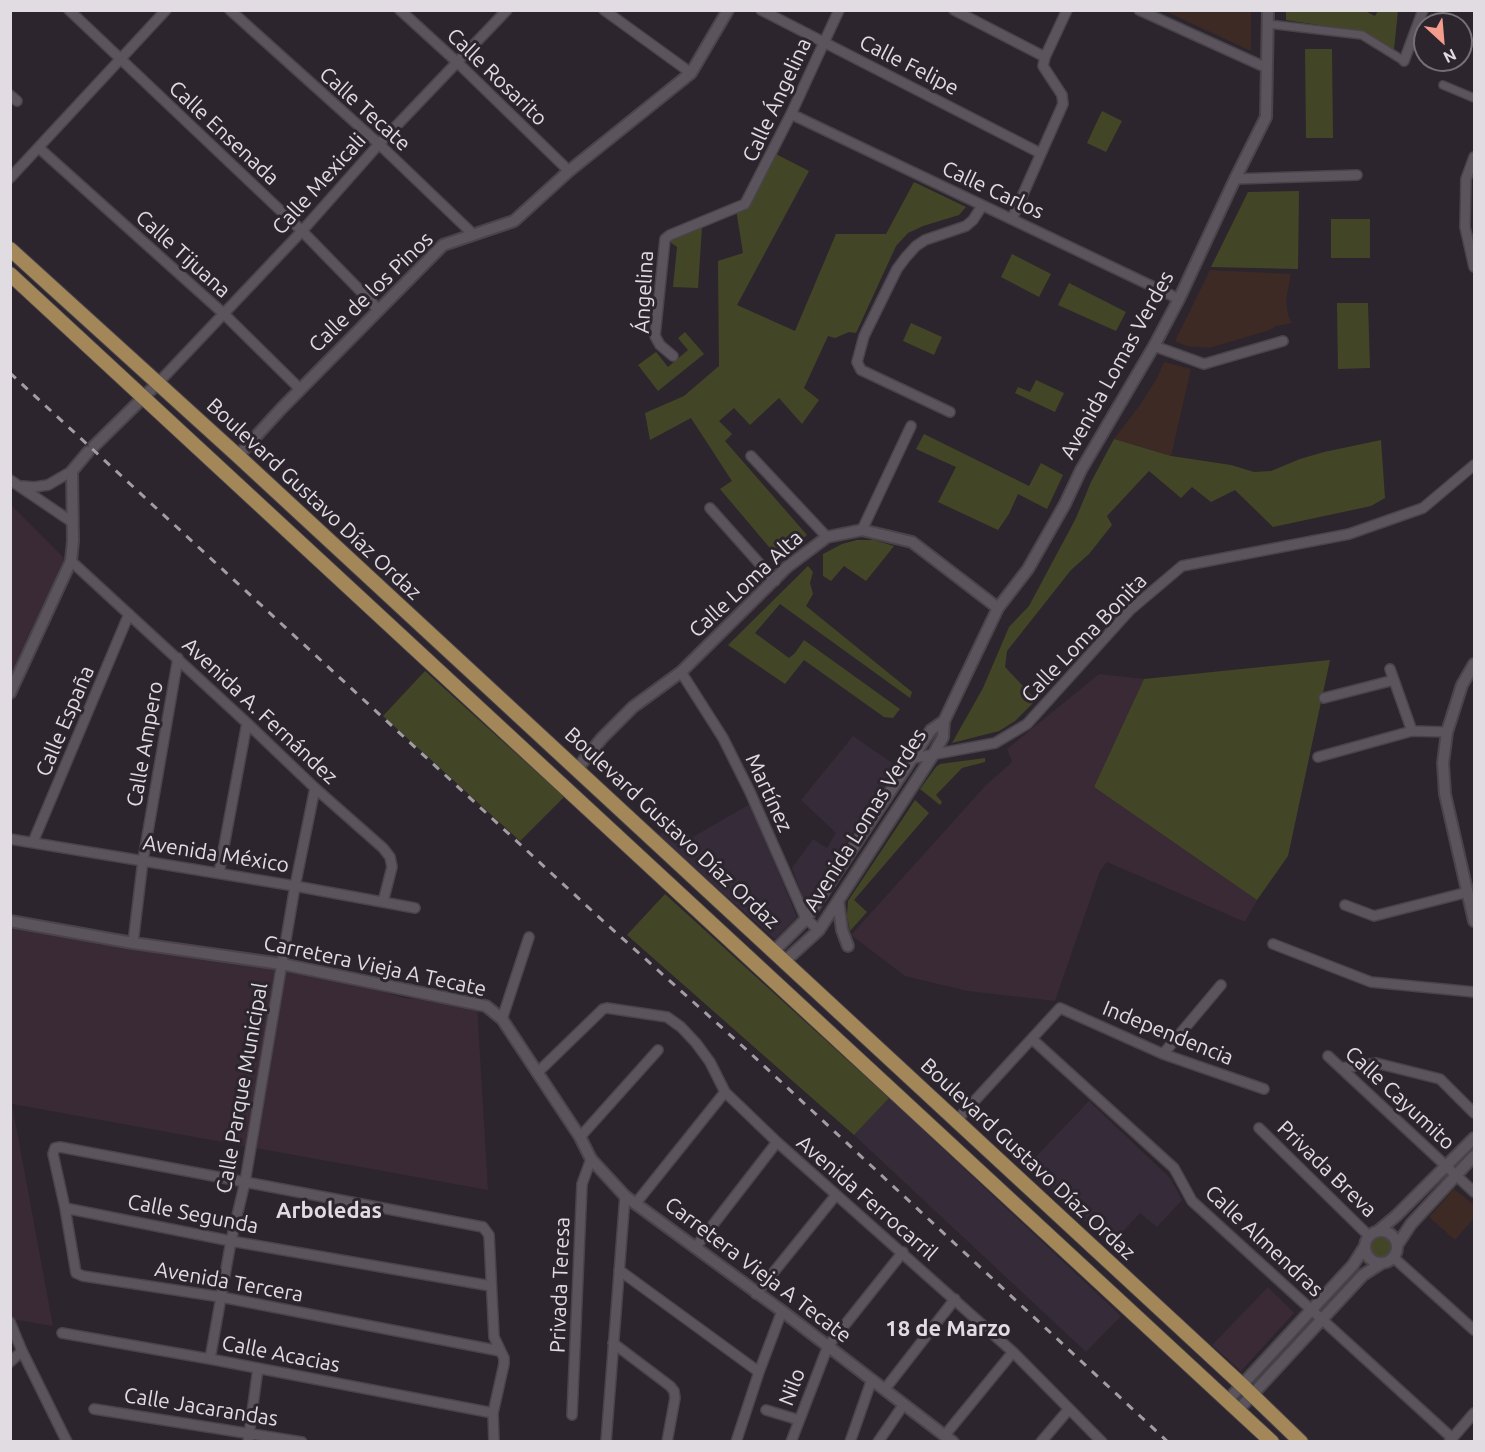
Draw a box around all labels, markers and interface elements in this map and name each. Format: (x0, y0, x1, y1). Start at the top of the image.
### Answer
north arrow (1413, 12, 1473, 72)
street label: Calle Rosarito (442, 23, 552, 131)
street label: Calle Felipe (855, 29, 963, 101)
street label: Calle Ángelina (737, 34, 817, 166)
text: N (1441, 46, 1459, 67)
street label: Calle Tecate (314, 62, 416, 156)
street label: Calle Ensenada (164, 76, 284, 190)
street label: Calle Mexicali (267, 128, 371, 240)
street label: Calle Carlos (938, 155, 1048, 225)
street label: Calle Tijuana (130, 205, 236, 303)
street label: Calle de los Pinos (304, 226, 438, 358)
street label: Ángelina (629, 250, 659, 334)
street label: Avenida Lomas Verdes (1055, 267, 1179, 463)
street label: Boulevard Gustavo Díaz Ordaz (201, 393, 427, 605)
street label: Calle Loma Alta (684, 525, 808, 643)
street label: Calle Loma Bonita (1016, 568, 1152, 708)
street label: Avenida A. Fernández (177, 632, 343, 790)
street label: Calle España (30, 662, 100, 780)
street label: Calle Ampero (122, 679, 168, 809)
street label: Boulevard Gustavo Díaz Ordaz (559, 722, 785, 934)
street label: Avenida Lomas Verdes (798, 724, 932, 916)
street label: Martínez (740, 750, 798, 836)
street label: Avenida México (141, 830, 291, 878)
street label: Carretera Vieja A Tecate (261, 930, 489, 1002)
street label: Calle Parque Municipal (211, 981, 273, 1195)
street label: Independencia (1099, 995, 1237, 1071)
street label: Calle Cayumito (1340, 1041, 1460, 1155)
street label: Boulevard Gustavo Díaz Ordaz (915, 1053, 1141, 1265)
street label: Privada Breva (1272, 1115, 1382, 1223)
street label: Avenida Ferrocarril (792, 1130, 942, 1266)
street label: Calle Almendras (1200, 1180, 1328, 1302)
street label: Calle Segunda (125, 1189, 261, 1239)
street label: Carretera Vieja A Tecate (660, 1192, 856, 1348)
district label: Arboledas (276, 1198, 382, 1224)
street label: Privada Teresa (545, 1217, 575, 1353)
street label: Avenida Tercera (153, 1257, 305, 1307)
district label: 18 de Marzo (885, 1316, 1011, 1342)
street label: Calle Acacias (220, 1330, 342, 1378)
street label: Nilo (773, 1365, 811, 1409)
street label: Calle Jacarandas (122, 1382, 280, 1432)

